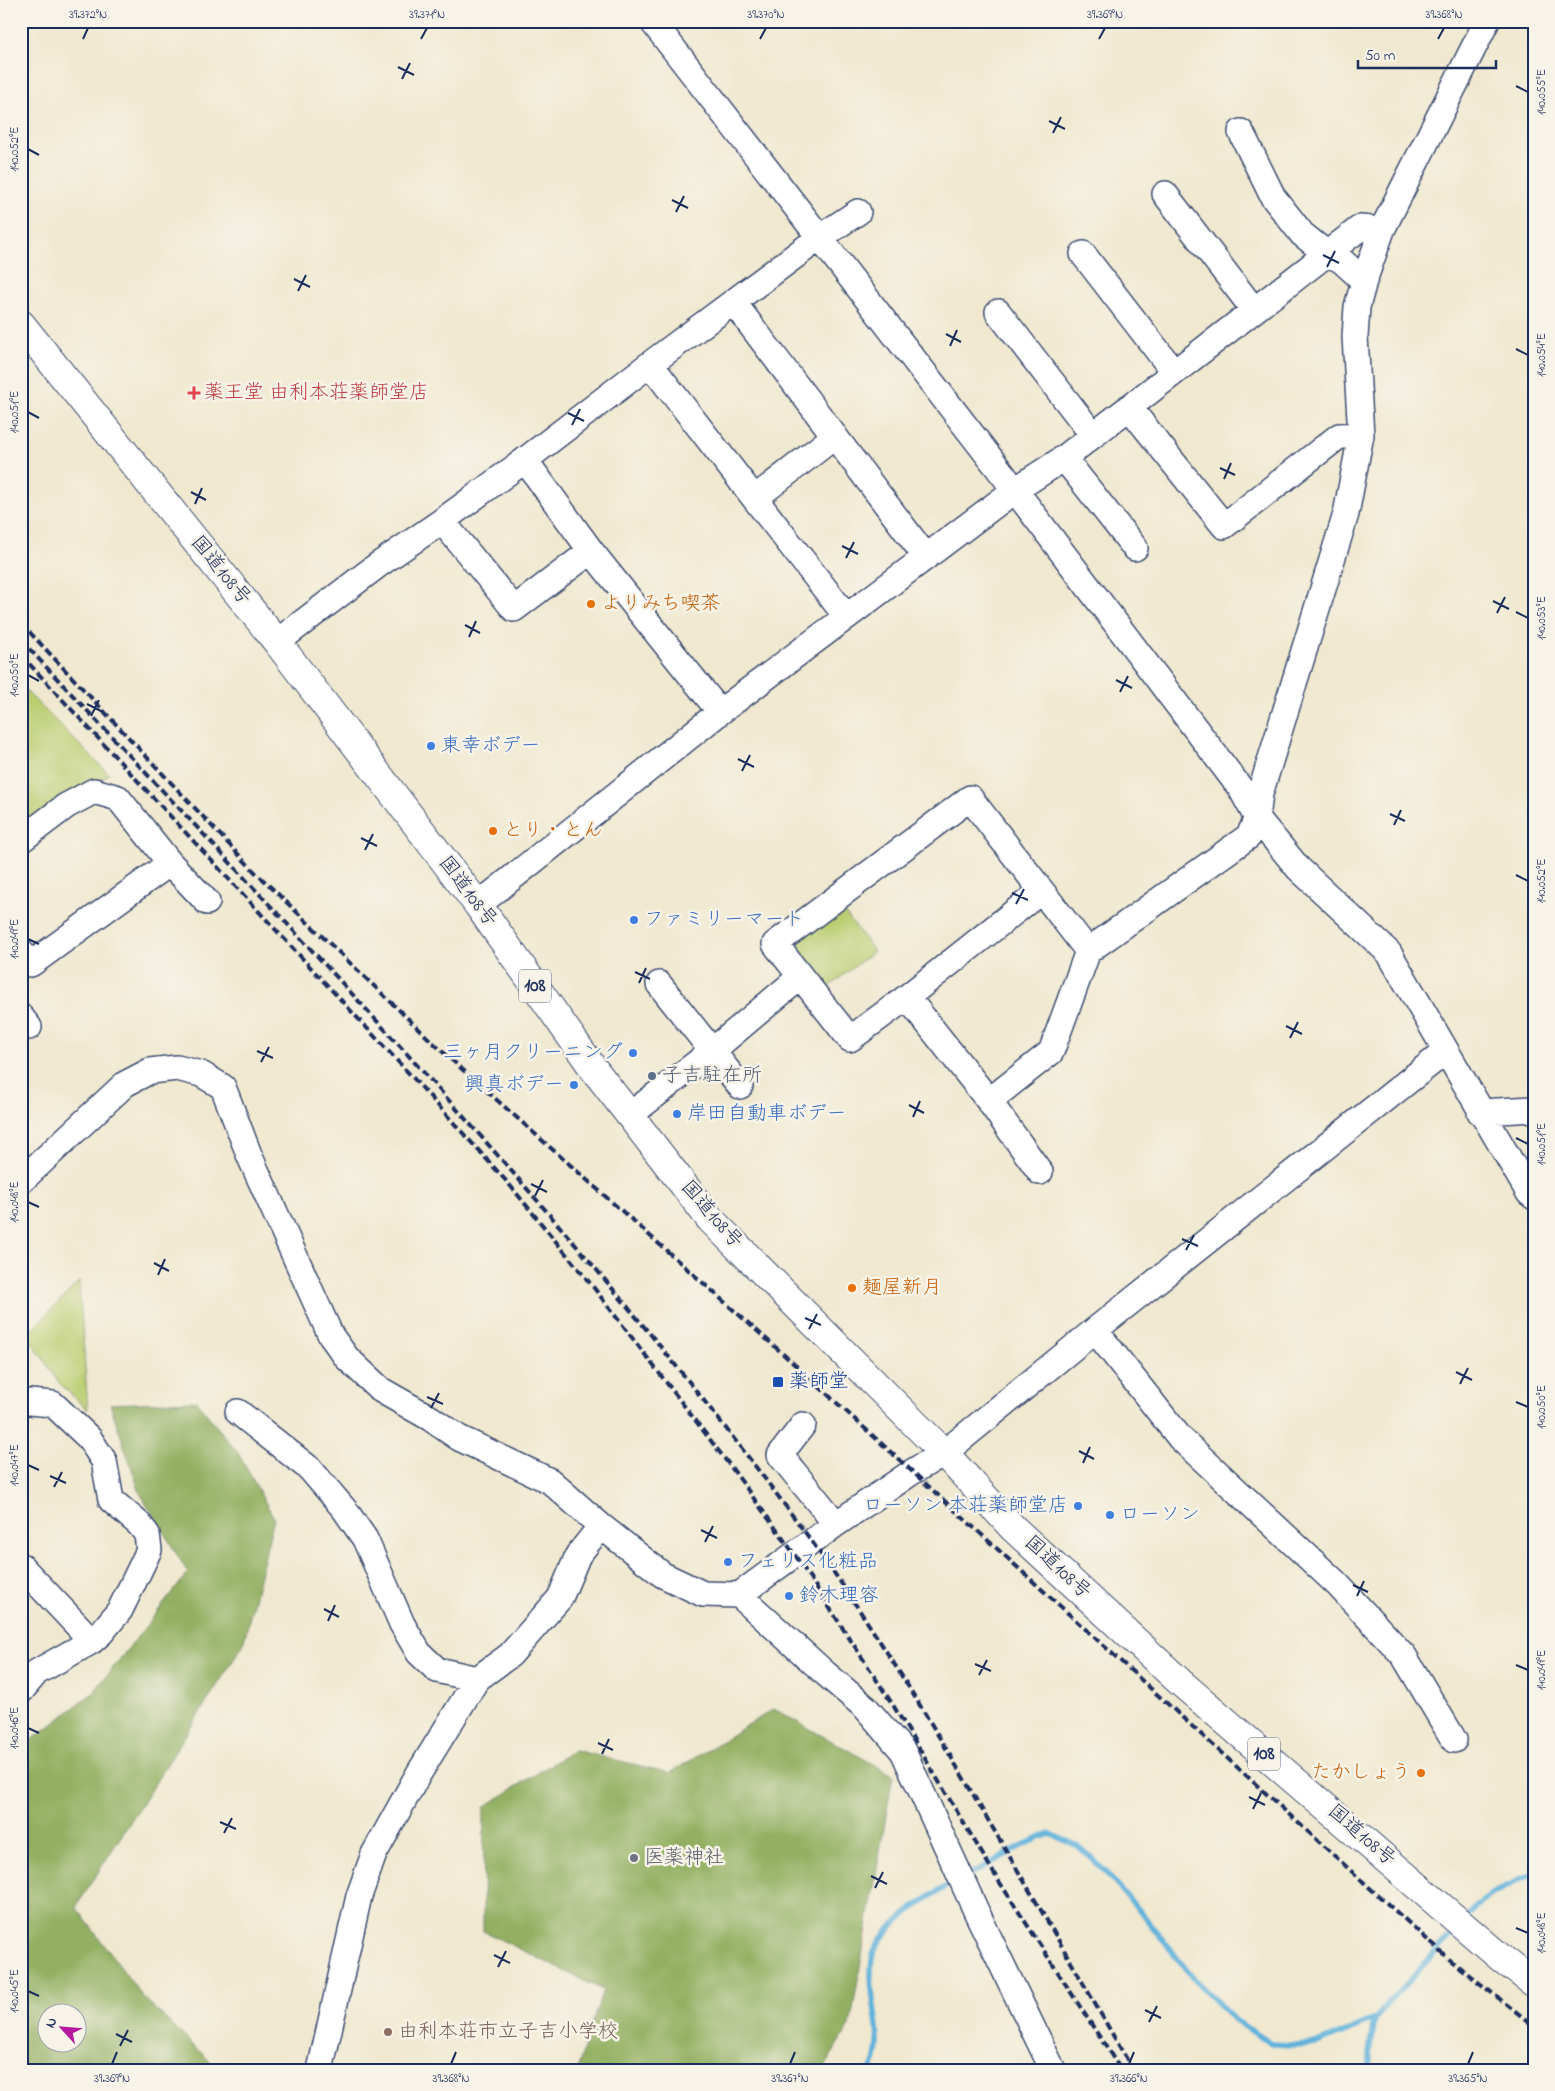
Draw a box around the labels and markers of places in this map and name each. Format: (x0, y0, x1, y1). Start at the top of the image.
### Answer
place label: 薬王堂 由利本荘薬師堂店 (204, 379, 429, 408)
marker: 薬王堂 由利本荘薬師堂店 (188, 387, 200, 399)
place label: よりみち喫茶 (601, 590, 721, 619)
marker: よりみち喫茶 (585, 598, 597, 610)
place label: 東幸ボデー (441, 732, 541, 761)
marker: 東幸ボデー (425, 740, 437, 752)
place label: とり・とん (503, 817, 603, 846)
marker: とり・とん (487, 825, 499, 837)
place label: ファミリーマート (644, 906, 804, 935)
marker: ファミリーマート (628, 914, 640, 926)
place label: 三ヶ月クリーニング (443, 1039, 623, 1068)
marker: 三ヶ月クリーニング (627, 1047, 639, 1059)
place label: 子吉駐在所 (662, 1062, 762, 1091)
marker: 子吉駐在所 (646, 1070, 658, 1082)
place label: 興真ボデー (464, 1071, 564, 1100)
marker: 興真ボデー (568, 1079, 580, 1091)
place label: 岸田自動車ボデー (687, 1100, 847, 1129)
marker: 岸田自動車ボデー (671, 1108, 683, 1120)
place label: 麺屋新月 (862, 1274, 942, 1303)
marker: 麺屋新月 (846, 1282, 858, 1294)
place label: 薬師堂 (789, 1368, 849, 1397)
marker: 薬師堂 (771, 1375, 785, 1389)
place label: ローソン 本荘薬師堂店 (863, 1492, 1068, 1521)
marker: ローソン 本荘薬師堂店 (1072, 1500, 1084, 1512)
place label: ローソン (1120, 1501, 1200, 1530)
marker: ローソン (1104, 1509, 1116, 1521)
place label: フェリス化粧品 (738, 1548, 878, 1577)
marker: フェリス化粧品 (722, 1556, 734, 1568)
place label: 鈴木理容 (799, 1582, 879, 1611)
marker: 鈴木理容 (783, 1590, 795, 1602)
place label: たかしょう (1311, 1759, 1411, 1788)
marker: たかしょう (1415, 1767, 1427, 1779)
place label: 医薬神社 (644, 1844, 724, 1873)
marker: 医薬神社 (628, 1852, 640, 1864)
place label: 由利本荘市立子吉小学校 (398, 2018, 618, 2047)
marker: 由利本荘市立子吉小学校 (382, 2026, 394, 2038)

